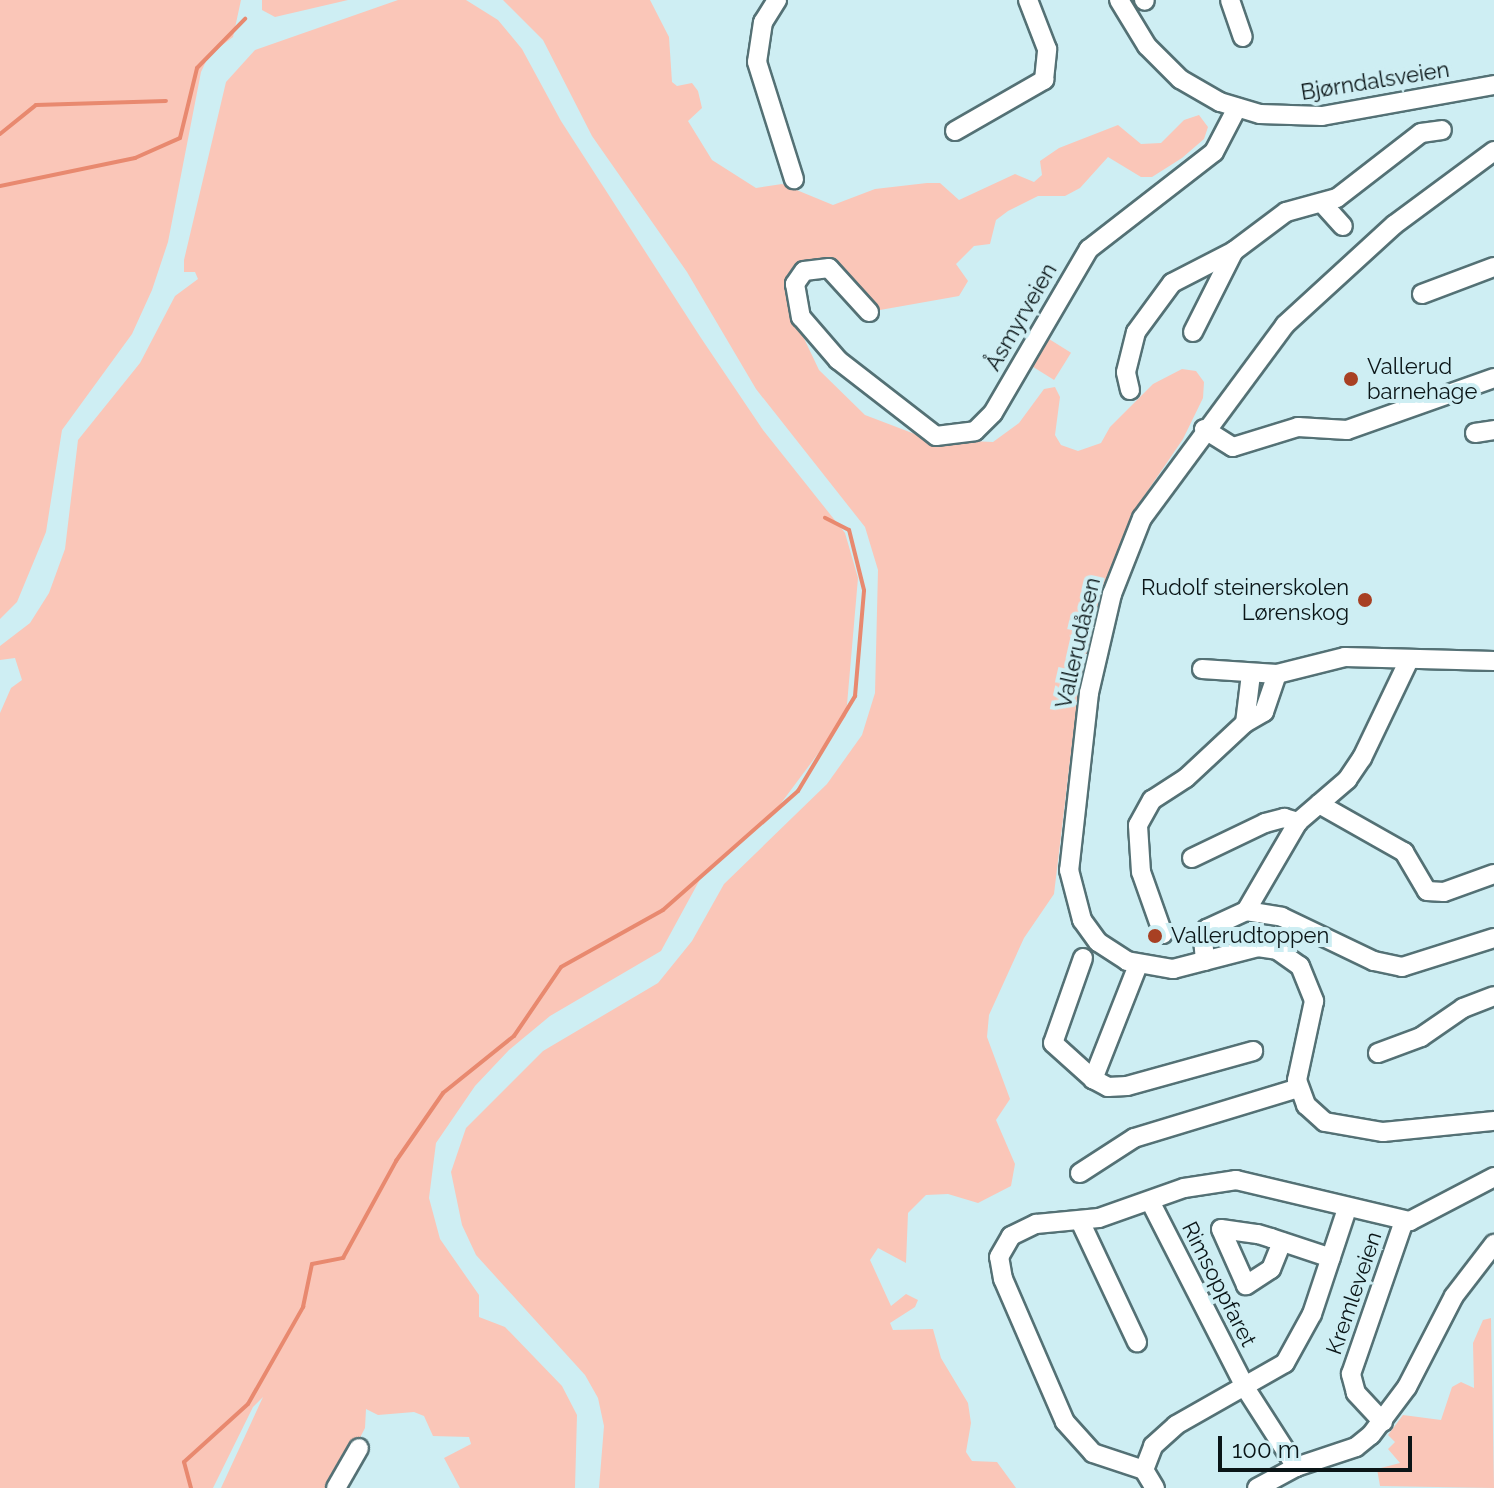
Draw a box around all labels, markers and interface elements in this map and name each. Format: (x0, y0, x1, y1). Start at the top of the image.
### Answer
street label: Bjørndalsveien (1299, 56, 1451, 106)
street label: Åsmyrveien (980, 259, 1062, 375)
place label: Vallerud barnehage (1367, 353, 1477, 404)
marker: Vallerud barnehage (1342, 370, 1360, 388)
place label: Rudolf steinerskolen Lørenskog (1141, 574, 1349, 626)
street label: Vallerudåsen (1050, 575, 1106, 711)
marker: Rudolf steinerskolen Lørenskog (1356, 591, 1374, 609)
place label: Vallerudtoppen (1171, 923, 1329, 949)
marker: Vallerudtoppen (1146, 927, 1164, 945)
street label: Rimsoppfaret (1176, 1217, 1262, 1351)
street label: Kremleveien (1321, 1228, 1387, 1358)
scale bar (1222, 1420, 1416, 1470)
text: 100 m (1232, 1435, 1300, 1464)

